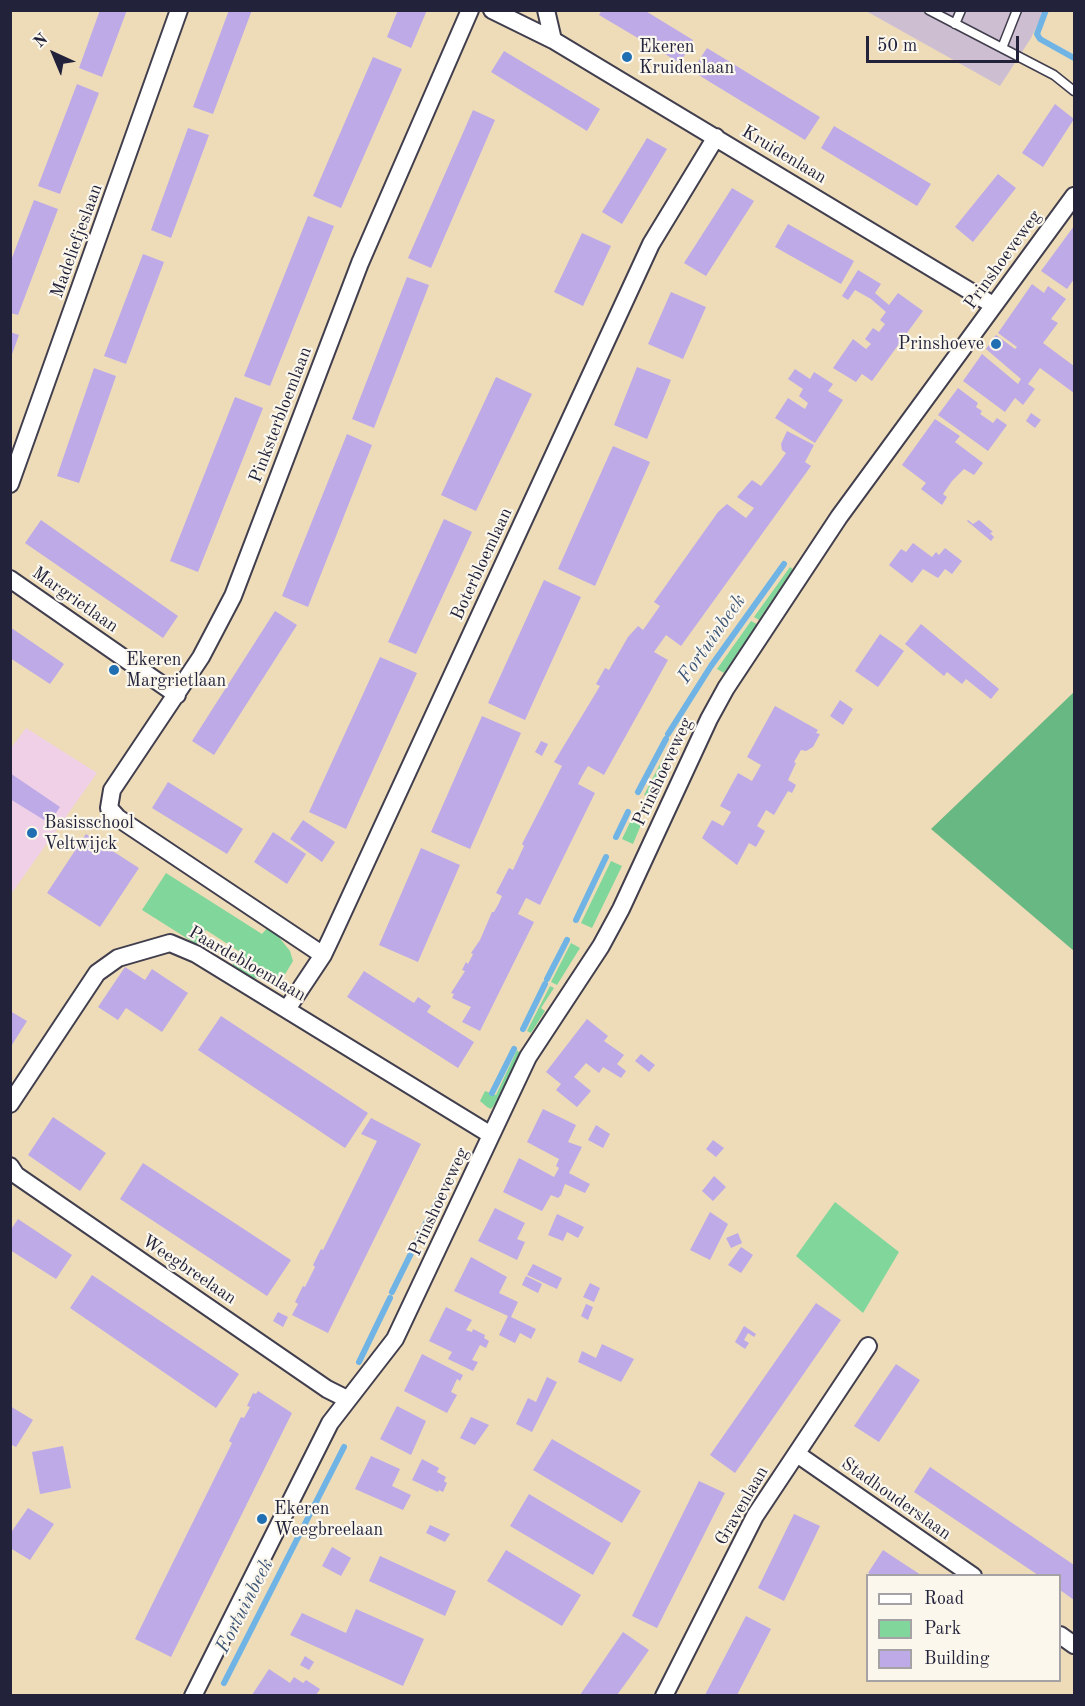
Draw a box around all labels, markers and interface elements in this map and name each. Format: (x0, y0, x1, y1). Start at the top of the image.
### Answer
north arrow (24, 24, 84, 84)
scale bar (869, 24, 1022, 62)
text: N (32, 31, 51, 51)
place label: Ekeren Kruidenlaan (639, 36, 734, 78)
text: 50 m (877, 37, 917, 55)
marker: Ekeren Kruidenlaan (620, 50, 634, 64)
street label: Kruidenlaan (738, 121, 830, 189)
street label: Madeliefjeslaan (46, 181, 108, 301)
street label: Prinshoeveweg (960, 206, 1046, 314)
place label: Prinshoeve (898, 333, 984, 355)
marker: Prinshoeve (989, 337, 1003, 351)
street label: Pinksterbloemlaan (245, 344, 317, 486)
street label: Boterbloemlaan (447, 504, 517, 624)
street label: Margrietlaan (28, 562, 122, 638)
water label: Fortuinbeek (673, 590, 751, 688)
place label: Ekeren Margrietlaan (126, 649, 226, 692)
marker: Ekeren Margrietlaan (107, 663, 121, 677)
street label: Prinshoeveweg (628, 714, 698, 830)
place label: Basisschool Veltwijck (44, 812, 134, 854)
marker: Basisschool Veltwijck (25, 826, 39, 840)
street label: Paardebloemlaan (184, 922, 310, 1006)
street label: Prinshoeveweg (404, 1144, 474, 1260)
street label: Weegbreelaan (138, 1230, 240, 1310)
street label: Stadhouderslaan (837, 1453, 955, 1545)
street label: Gravenlaan (711, 1463, 773, 1549)
place label: Ekeren Weegbreelaan (274, 1498, 383, 1540)
marker: Ekeren Weegbreelaan (255, 1512, 269, 1526)
water label: Fortuinbeek (211, 1555, 279, 1657)
legend (866, 1574, 1061, 1682)
text: Road (924, 1590, 964, 1608)
text: Park (924, 1620, 961, 1638)
text: Building (924, 1650, 989, 1668)

